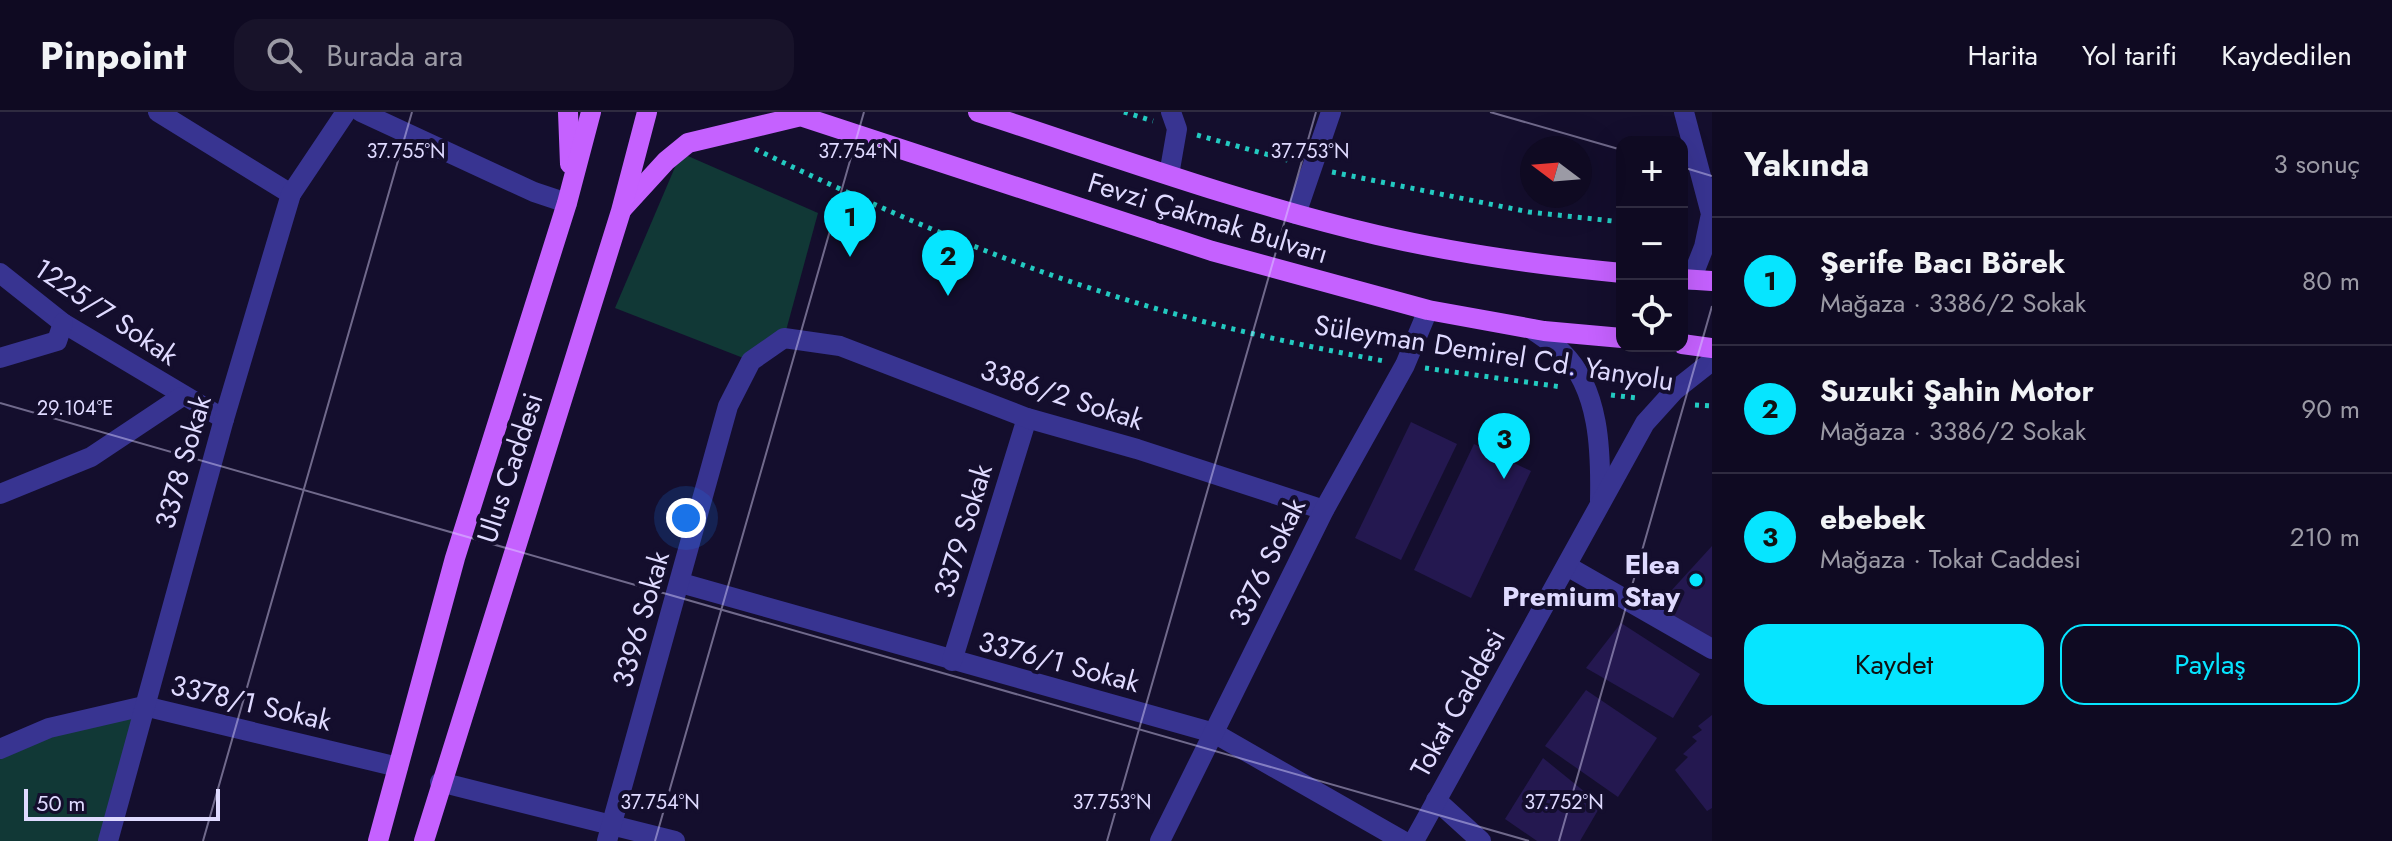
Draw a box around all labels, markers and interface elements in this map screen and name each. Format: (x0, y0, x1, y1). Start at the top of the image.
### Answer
search box (234, 19, 794, 91)
text: Pinpoint (40, 28, 186, 83)
icon: search (262, 33, 306, 77)
text: Burada ara (326, 34, 463, 77)
text: Harita (1967, 35, 2038, 76)
text: Yol tarifi (2082, 35, 2177, 76)
text: Kaydedilen (2221, 35, 2352, 76)
north arrow (1520, 136, 1592, 208)
map controls (1616, 136, 1688, 352)
button: + (1616, 136, 1688, 208)
text: 37.755°N (366, 137, 446, 166)
text: 37.754°N (818, 137, 898, 166)
text: 37.753°N (1271, 137, 1349, 166)
text: Yakında (1744, 140, 1869, 189)
text: 3 sonuç (2274, 145, 2360, 183)
street label: Fevzi Çakmak Bulvarı (1083, 162, 1333, 274)
pin: 1 (824, 191, 876, 257)
button: − (1616, 208, 1688, 280)
pin: 2 (922, 230, 974, 296)
text: Şerife Bacı Börek (1820, 241, 2065, 284)
street label: 1225/7 Sokak (26, 248, 187, 376)
text: 1 (1763, 262, 1777, 300)
text: 80 m (2302, 262, 2360, 300)
button: locate (1616, 280, 1688, 352)
text: Mağaza · 3386/2 Sokak (1820, 284, 2086, 322)
street label: Süleyman Demirel Cd. Yanyolu (1311, 304, 1677, 402)
street label: 3386/2 Sokak (975, 349, 1150, 441)
text: Suzuki Şahin Motor (1820, 369, 2094, 412)
street label: Ulus Caddesi (466, 388, 554, 548)
street label: 3378 Sokak (144, 390, 222, 534)
text: 2 (1761, 390, 1779, 428)
text: 90 m (2301, 390, 2360, 428)
text: 29.104°E (37, 394, 113, 423)
text: Mağaza · 3386/2 Sokak (1820, 412, 2086, 450)
pin: 3 (1478, 413, 1530, 479)
street label: 3379 Sokak (923, 458, 1003, 603)
street label: 3376 Sokak (1218, 490, 1316, 633)
text: ebebek (1820, 497, 1926, 540)
your location (666, 498, 706, 538)
text: 3 (1762, 518, 1778, 556)
text: 210 m (2290, 518, 2360, 556)
text: Mağaza · Tokat Caddesi (1820, 540, 2081, 578)
place label: Elea Premium Stay (1502, 544, 1680, 617)
street label: 3396 Sokak (602, 545, 680, 692)
marker: Elea Premium Stay (1687, 571, 1705, 589)
street label: 3376/1 Sokak (974, 621, 1145, 703)
street label: Tokat Caddesi (1400, 621, 1516, 785)
button: Kaydet (1744, 624, 2044, 705)
button: Paylaş (2060, 624, 2360, 705)
street label: 3378/1 Sokak (167, 665, 336, 742)
scale bar (24, 785, 220, 821)
text: 50 m (36, 787, 85, 819)
text: 37.754°N (620, 788, 700, 817)
text: 37.753°N (1073, 788, 1151, 817)
text: 37.752°N (1524, 788, 1604, 817)

